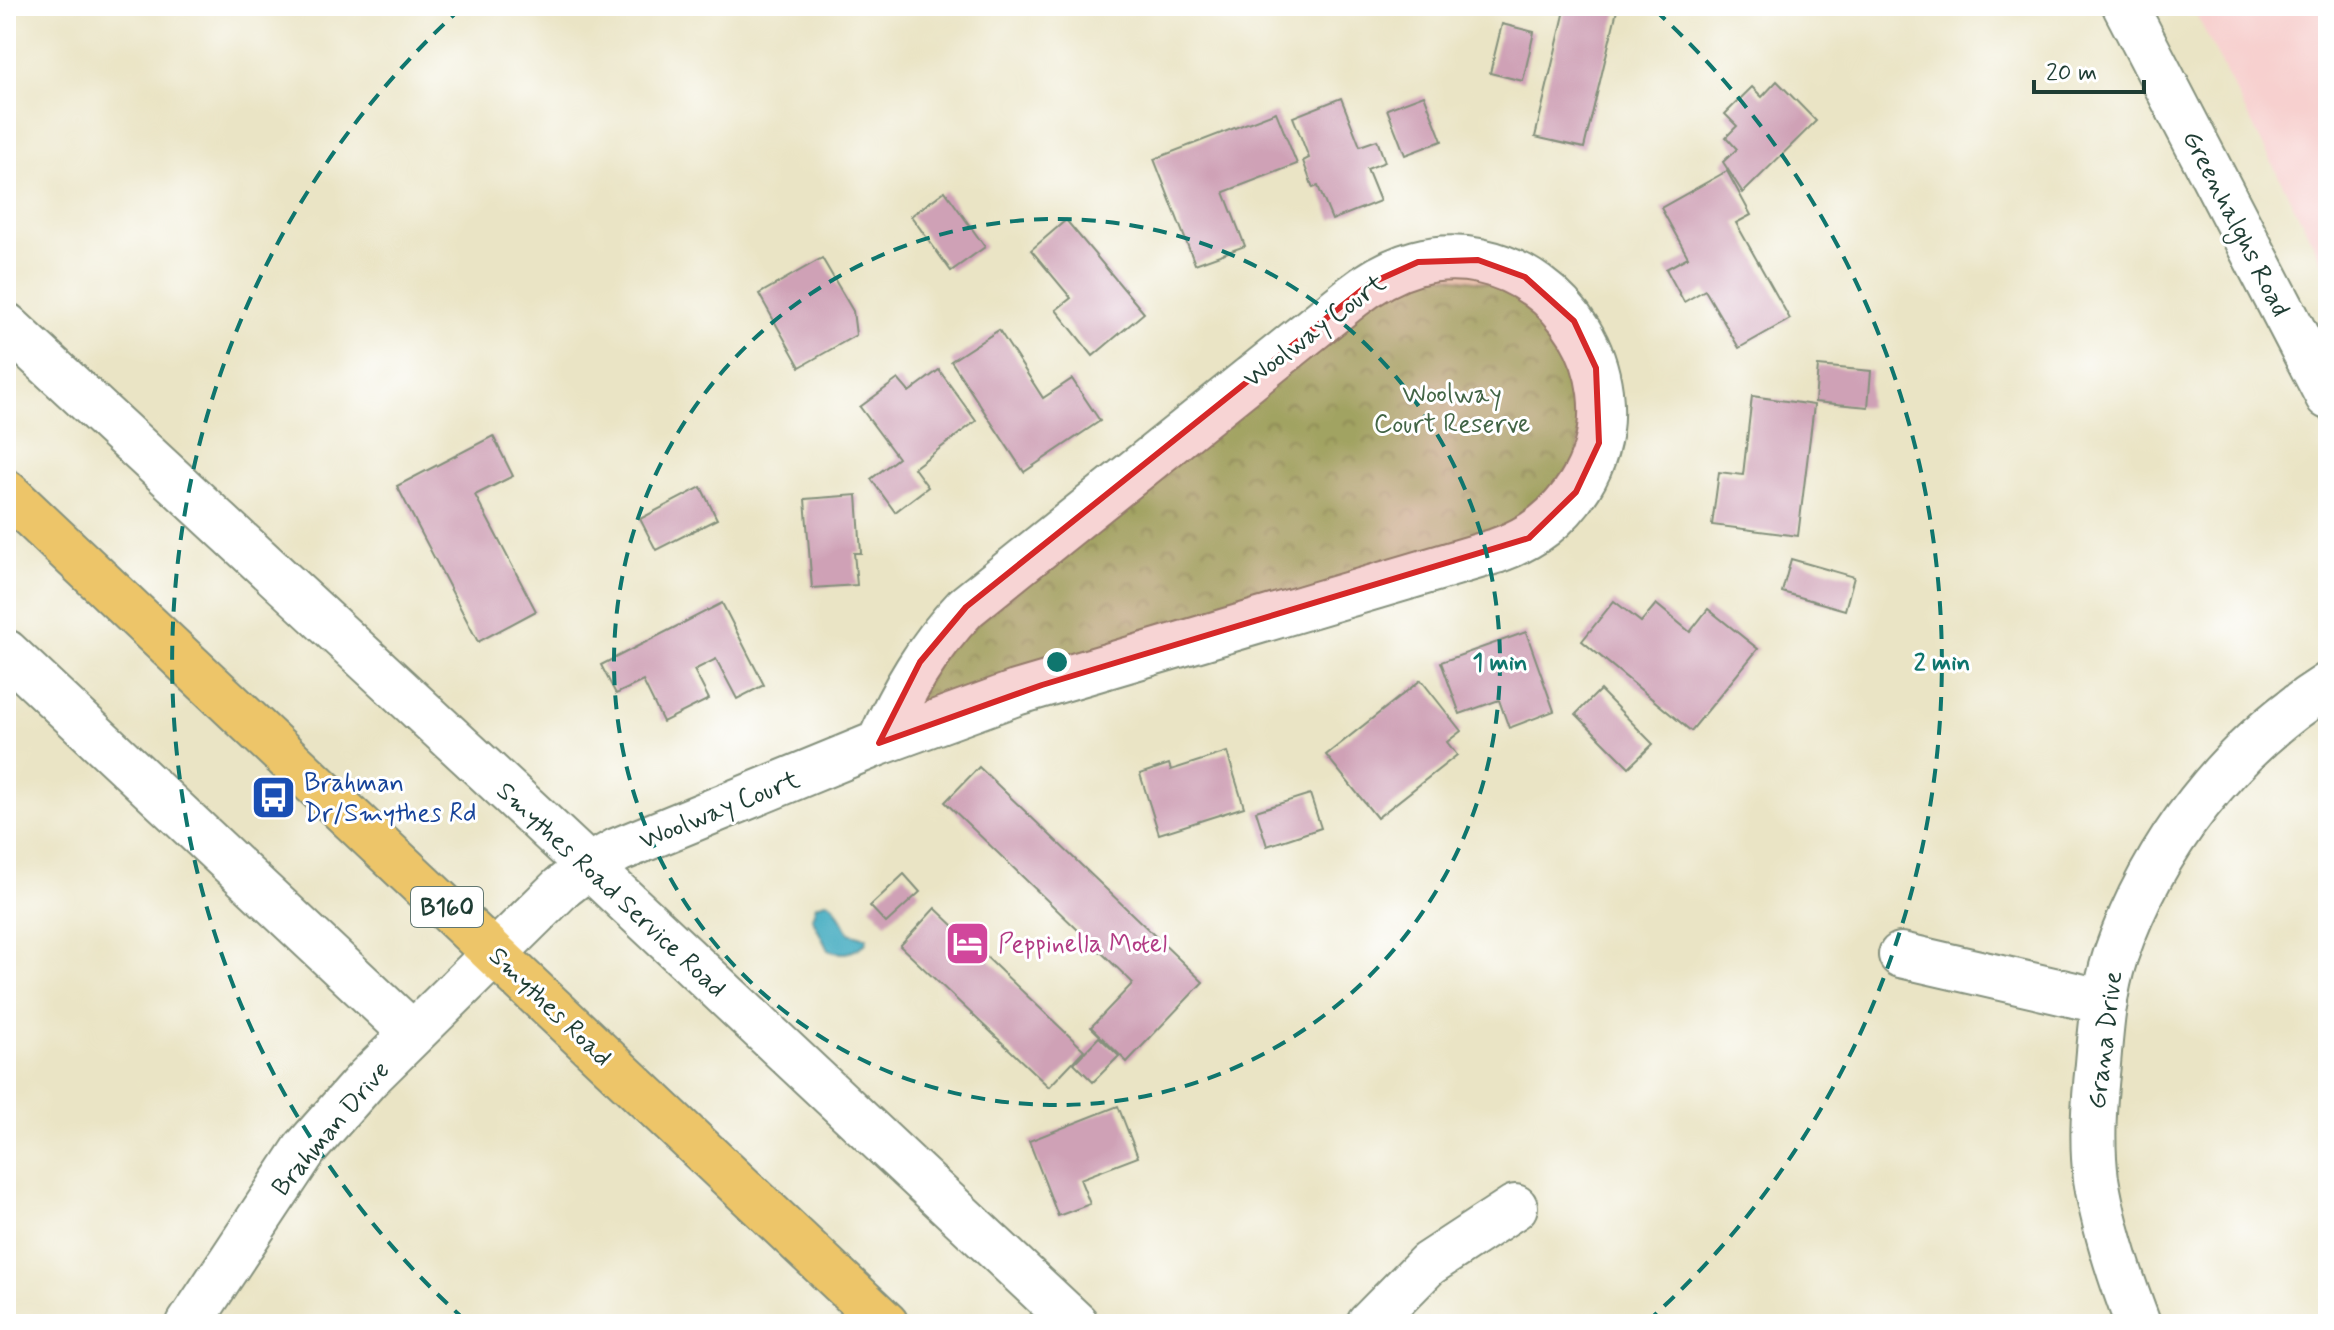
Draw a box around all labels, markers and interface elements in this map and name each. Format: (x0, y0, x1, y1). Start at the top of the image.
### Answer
scale bar (2034, 44, 2144, 94)
text: 20 m (2046, 58, 2097, 89)
street label: Greenhalghs Road (2172, 125, 2297, 324)
street label: Woolway Court (1237, 267, 1393, 396)
park label: Woolway Court Reserve (1374, 378, 1530, 442)
centre of rings (1043, 648, 1071, 676)
text: 1 min (1472, 648, 1528, 679)
text: 2 min (1914, 648, 1970, 679)
street label: Woolway Court (635, 763, 805, 858)
place label: Brahman Dr/Smythes Rd (304, 767, 477, 831)
bus stop icon: Brahman Dr/Smythes Rd (249, 773, 297, 821)
street label: Smythes Road Service Road (488, 775, 733, 1006)
road number: B160 (411, 887, 483, 927)
hotel icon: Peppinella Motel (943, 919, 991, 967)
place label: Peppinella Motel (998, 928, 1167, 962)
street label: Smythes Road (481, 940, 619, 1075)
street label: Grana Drive (2081, 969, 2131, 1111)
street label: Brahman Drive (265, 1055, 398, 1204)

